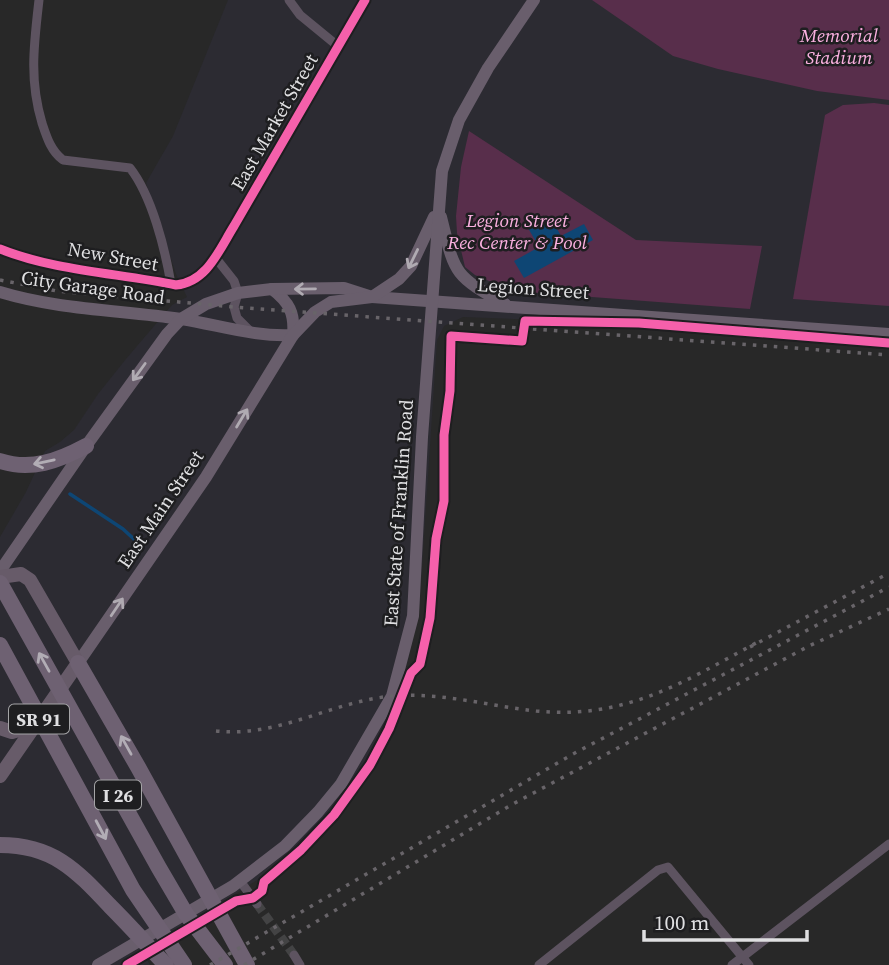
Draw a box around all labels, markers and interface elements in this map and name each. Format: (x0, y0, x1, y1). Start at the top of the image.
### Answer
park label: Memorial Stadium (799, 22, 879, 70)
street label: East Market Street (224, 48, 324, 195)
park label: Legion Street Rec Center & Pool (446, 207, 587, 255)
street label: New Street (66, 235, 161, 277)
one-way arrow (406, 248, 420, 269)
street label: City Garage Road (20, 264, 167, 310)
street label: Legion Street (476, 271, 591, 305)
one-way arrow (294, 282, 317, 296)
one-way arrow (132, 362, 146, 381)
street label: East State of Franklin Road (377, 398, 419, 627)
one-way arrow (235, 409, 249, 429)
street label: East Main Street (111, 444, 210, 573)
one-way arrow (33, 456, 56, 470)
one-way arrow (110, 597, 124, 617)
one-way arrow (37, 653, 51, 673)
road number: SR 91 (9, 704, 69, 734)
one-way arrow (119, 735, 132, 756)
road number: I 26 (95, 780, 141, 810)
one-way arrow (95, 819, 108, 840)
scale bar (644, 898, 807, 942)
text: 100 m (654, 908, 709, 937)

